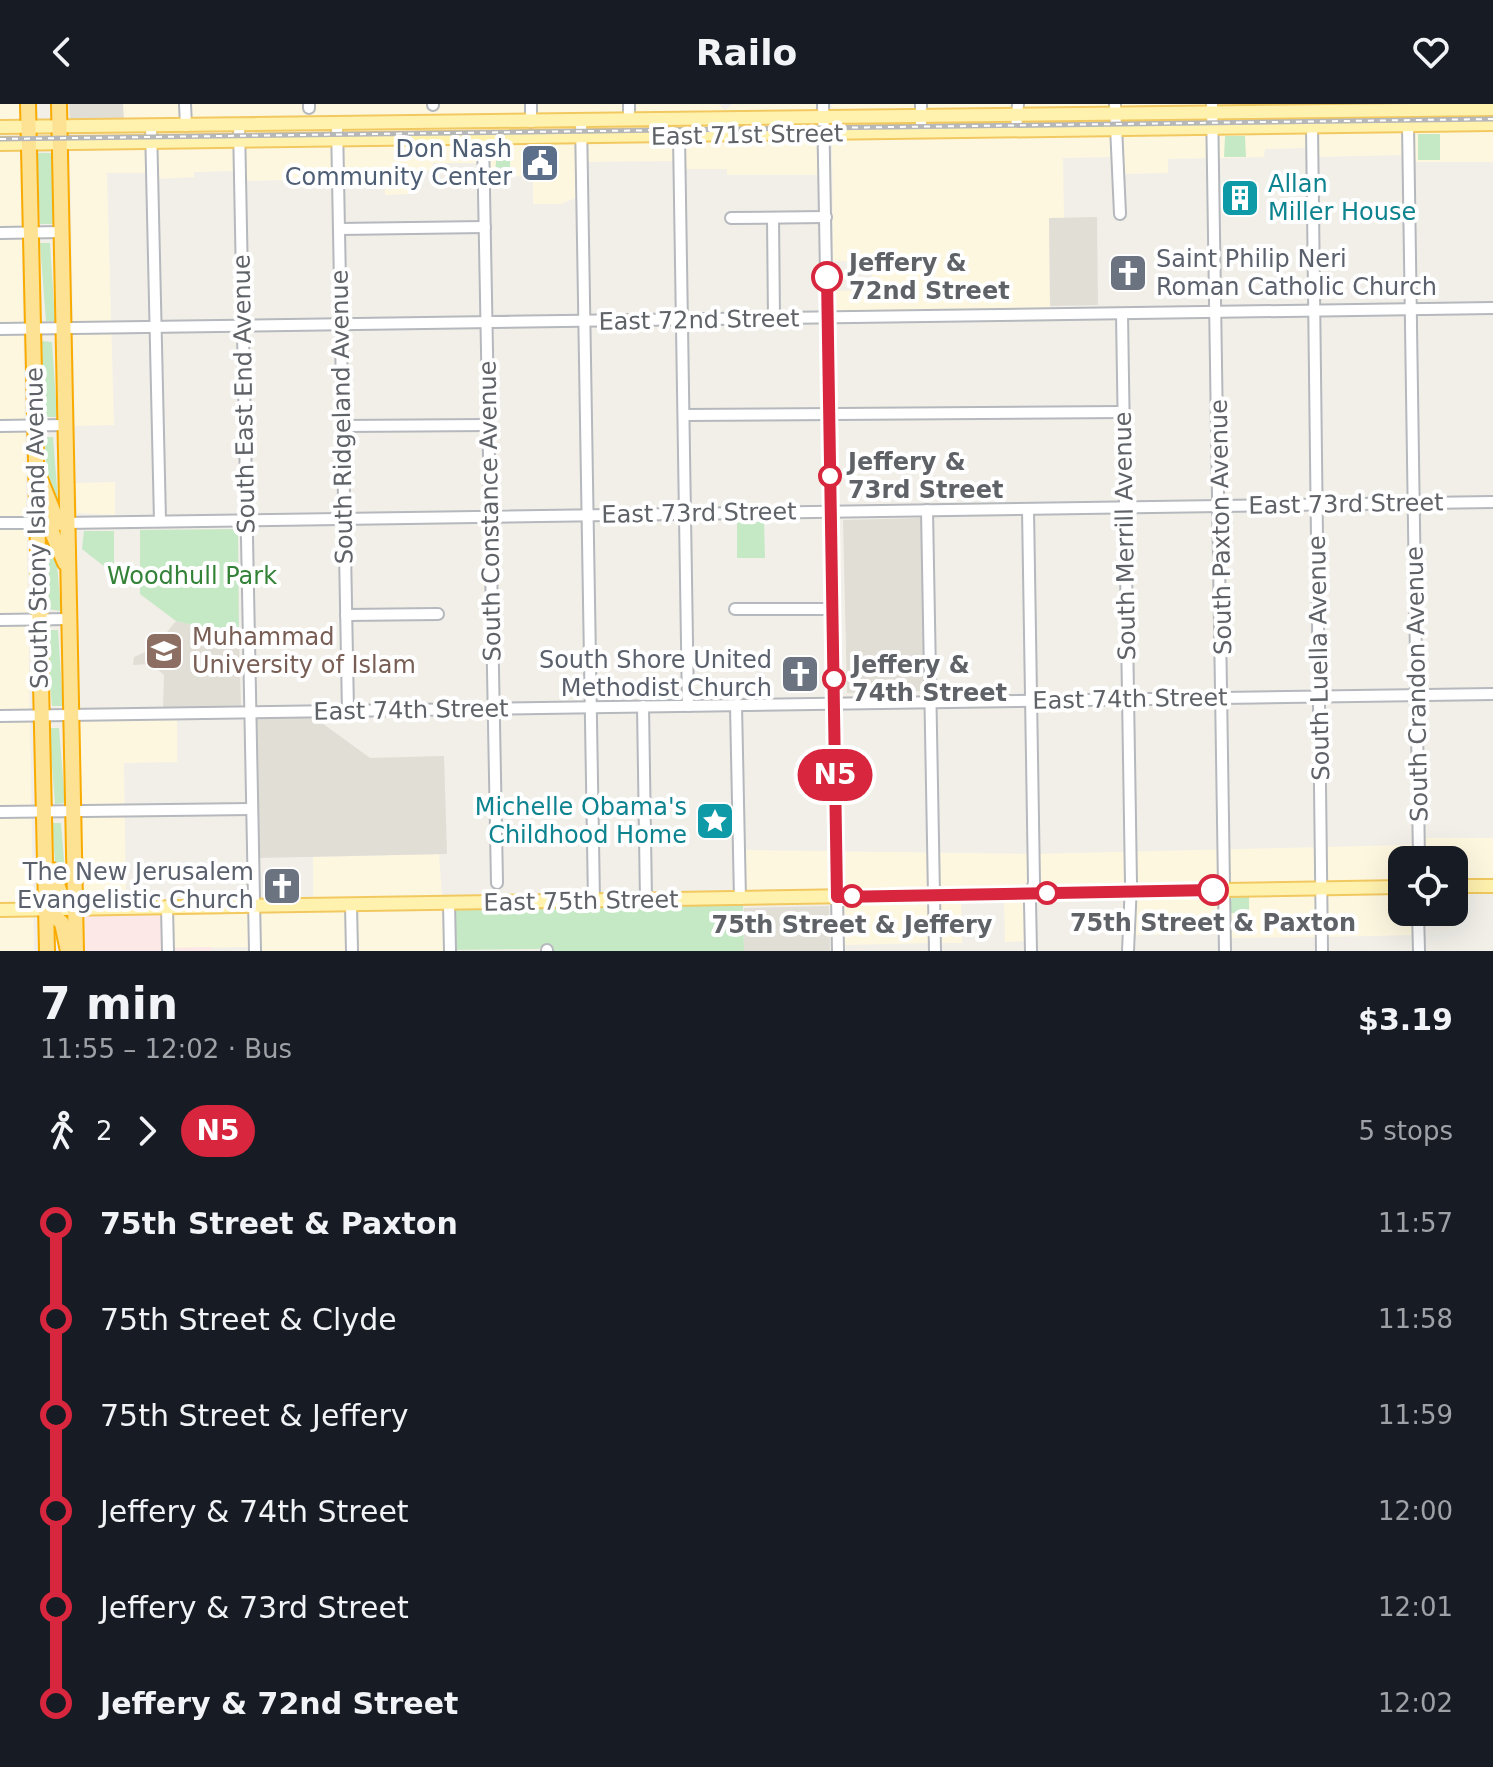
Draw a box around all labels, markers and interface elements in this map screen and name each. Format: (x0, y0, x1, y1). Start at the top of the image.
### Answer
icon: back (40, 30, 84, 74)
icon: heart (1409, 30, 1453, 74)
text: Railo (696, 32, 797, 73)
street label: East 71st Street (651, 119, 843, 151)
place label: Don Nash Community Center (285, 135, 512, 191)
public building icon: Don Nash Community Center (519, 142, 561, 184)
place label: Allan Miller House (1268, 170, 1416, 226)
building icon: Allan Miller House (1219, 177, 1261, 219)
place label: Saint Philip Neri Roman Catholic Church (1156, 245, 1437, 301)
place label: Jeffery & 72nd Street (847, 249, 1010, 305)
church icon: Saint Philip Neri Roman Catholic Church (1107, 252, 1149, 294)
street label: South East End Avenue (228, 254, 260, 534)
marker: Jeffery & 72nd Street (812, 262, 842, 292)
street label: South Ridgeland Avenue (325, 269, 359, 565)
street label: East 72nd Street (598, 304, 800, 336)
street label: South Constance Avenue (473, 360, 507, 662)
street label: South Stony Island Avenue (20, 367, 54, 689)
street label: South Paxton Avenue (1205, 399, 1237, 655)
street label: South Merrill Avenue (1109, 411, 1141, 661)
place label: Jeffery & 73rd Street (846, 448, 1003, 504)
marker: Jeffery & 73rd Street (819, 465, 841, 487)
street label: East 73rd Street (1248, 488, 1444, 520)
street label: East 73rd Street (601, 497, 797, 529)
street label: South Luella Avenue (1303, 535, 1335, 781)
street label: South Crandon Avenue (1401, 546, 1433, 822)
park label: Woodhull Park (107, 562, 277, 590)
place label: Muhammad University of Islam (192, 623, 416, 679)
school or university icon: Muhammad University of Islam (143, 630, 185, 672)
place label: South Shore United Methodist Church (539, 646, 772, 702)
place label: Jeffery & 74th Street (850, 651, 1007, 707)
church icon: South Shore United Methodist Church (779, 653, 821, 695)
marker: Jeffery & 74th Street (823, 668, 845, 690)
street label: East 74th Street (1032, 683, 1228, 715)
street label: East 74th Street (313, 694, 509, 726)
line badge: N5 (799, 749, 871, 801)
text: N5 (814, 758, 856, 791)
place label: Michelle Obama's Childhood Home (475, 793, 687, 849)
place icon: Michelle Obama's Childhood Home (694, 800, 736, 842)
map controls (1388, 846, 1468, 926)
button: locate (1388, 846, 1468, 926)
place label: The New Jerusalem Evangelistic Church (17, 858, 254, 914)
church icon: The New Jerusalem Evangelistic Church (261, 865, 303, 907)
marker: 75th Street & Paxton (1198, 875, 1228, 905)
unlabelled marker (1036, 882, 1058, 904)
street label: East 75th Street (483, 885, 679, 917)
marker: 75th Street & Jeffery (841, 885, 863, 907)
place label: 75th Street & Paxton (1070, 909, 1356, 937)
place label: 75th Street & Jeffery (712, 911, 993, 939)
text: 7 min (40, 978, 178, 1029)
text: $3.19 (1358, 1002, 1453, 1037)
text: 11:55 – 12:02 · Bus (40, 1034, 292, 1064)
icon: walk (40, 1109, 84, 1153)
icon: forward (125, 1109, 169, 1153)
text: N5 (197, 1114, 239, 1147)
text: 2 (96, 1116, 113, 1146)
text: 5 stops (1358, 1116, 1453, 1146)
text: 75th Street & Paxton (100, 1206, 458, 1241)
text: 11:57 (1378, 1208, 1453, 1238)
text: 75th Street & Clyde (100, 1302, 397, 1337)
text: 11:58 (1378, 1304, 1453, 1334)
text: 75th Street & Jeffery (100, 1398, 409, 1433)
text: 11:59 (1378, 1400, 1453, 1430)
text: Jeffery & 74th Street (100, 1494, 409, 1529)
text: 12:00 (1378, 1496, 1453, 1526)
text: Jeffery & 73rd Street (100, 1590, 409, 1625)
text: 12:01 (1378, 1592, 1453, 1622)
text: Jeffery & 72nd Street (100, 1686, 458, 1721)
text: 12:02 (1378, 1688, 1453, 1718)

